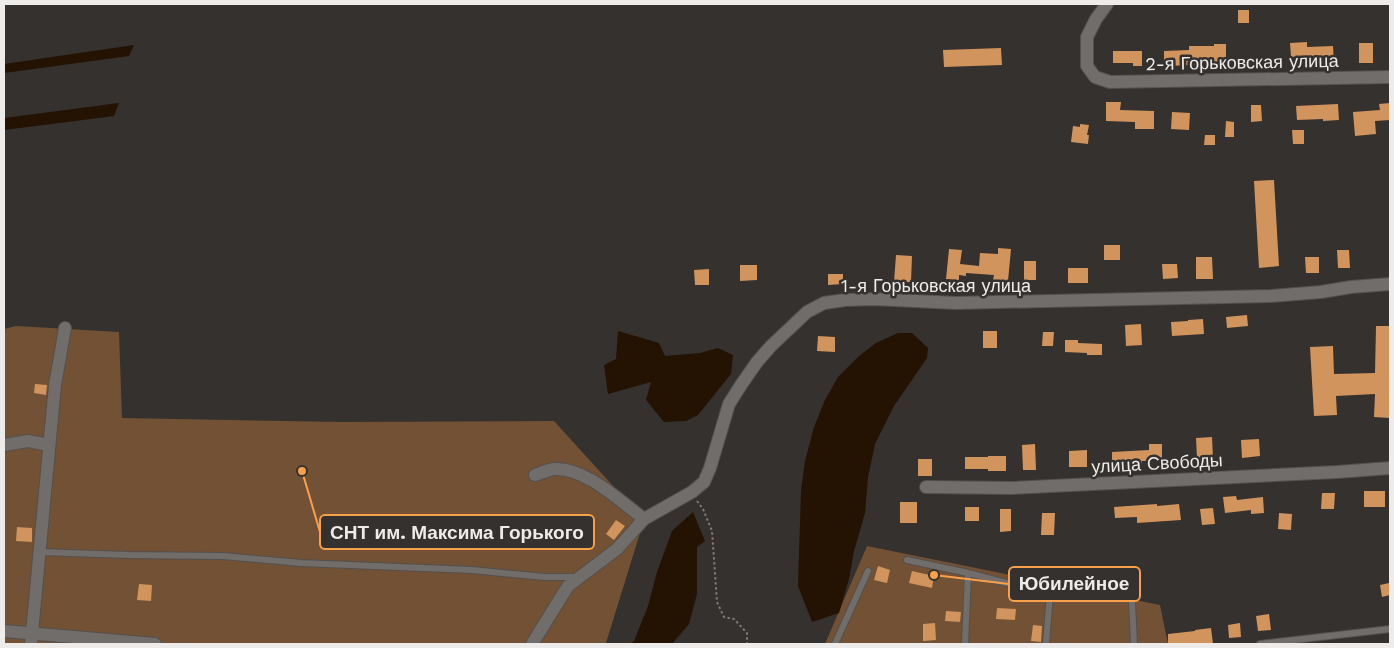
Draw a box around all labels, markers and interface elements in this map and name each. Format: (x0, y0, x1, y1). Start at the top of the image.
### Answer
street label: 2-я Горьковская улица (1145, 50, 1340, 74)
street label: 1-я Горьковская улица (841, 275, 1032, 296)
street label: улица Свободы (1091, 449, 1223, 477)
callout: СНТ им. Максима Горького (320, 515, 594, 549)
text: СНТ им. Максима Горького (330, 521, 584, 544)
callout: Юбилейное (1009, 567, 1140, 601)
text: Юбилейное (1019, 572, 1129, 595)

